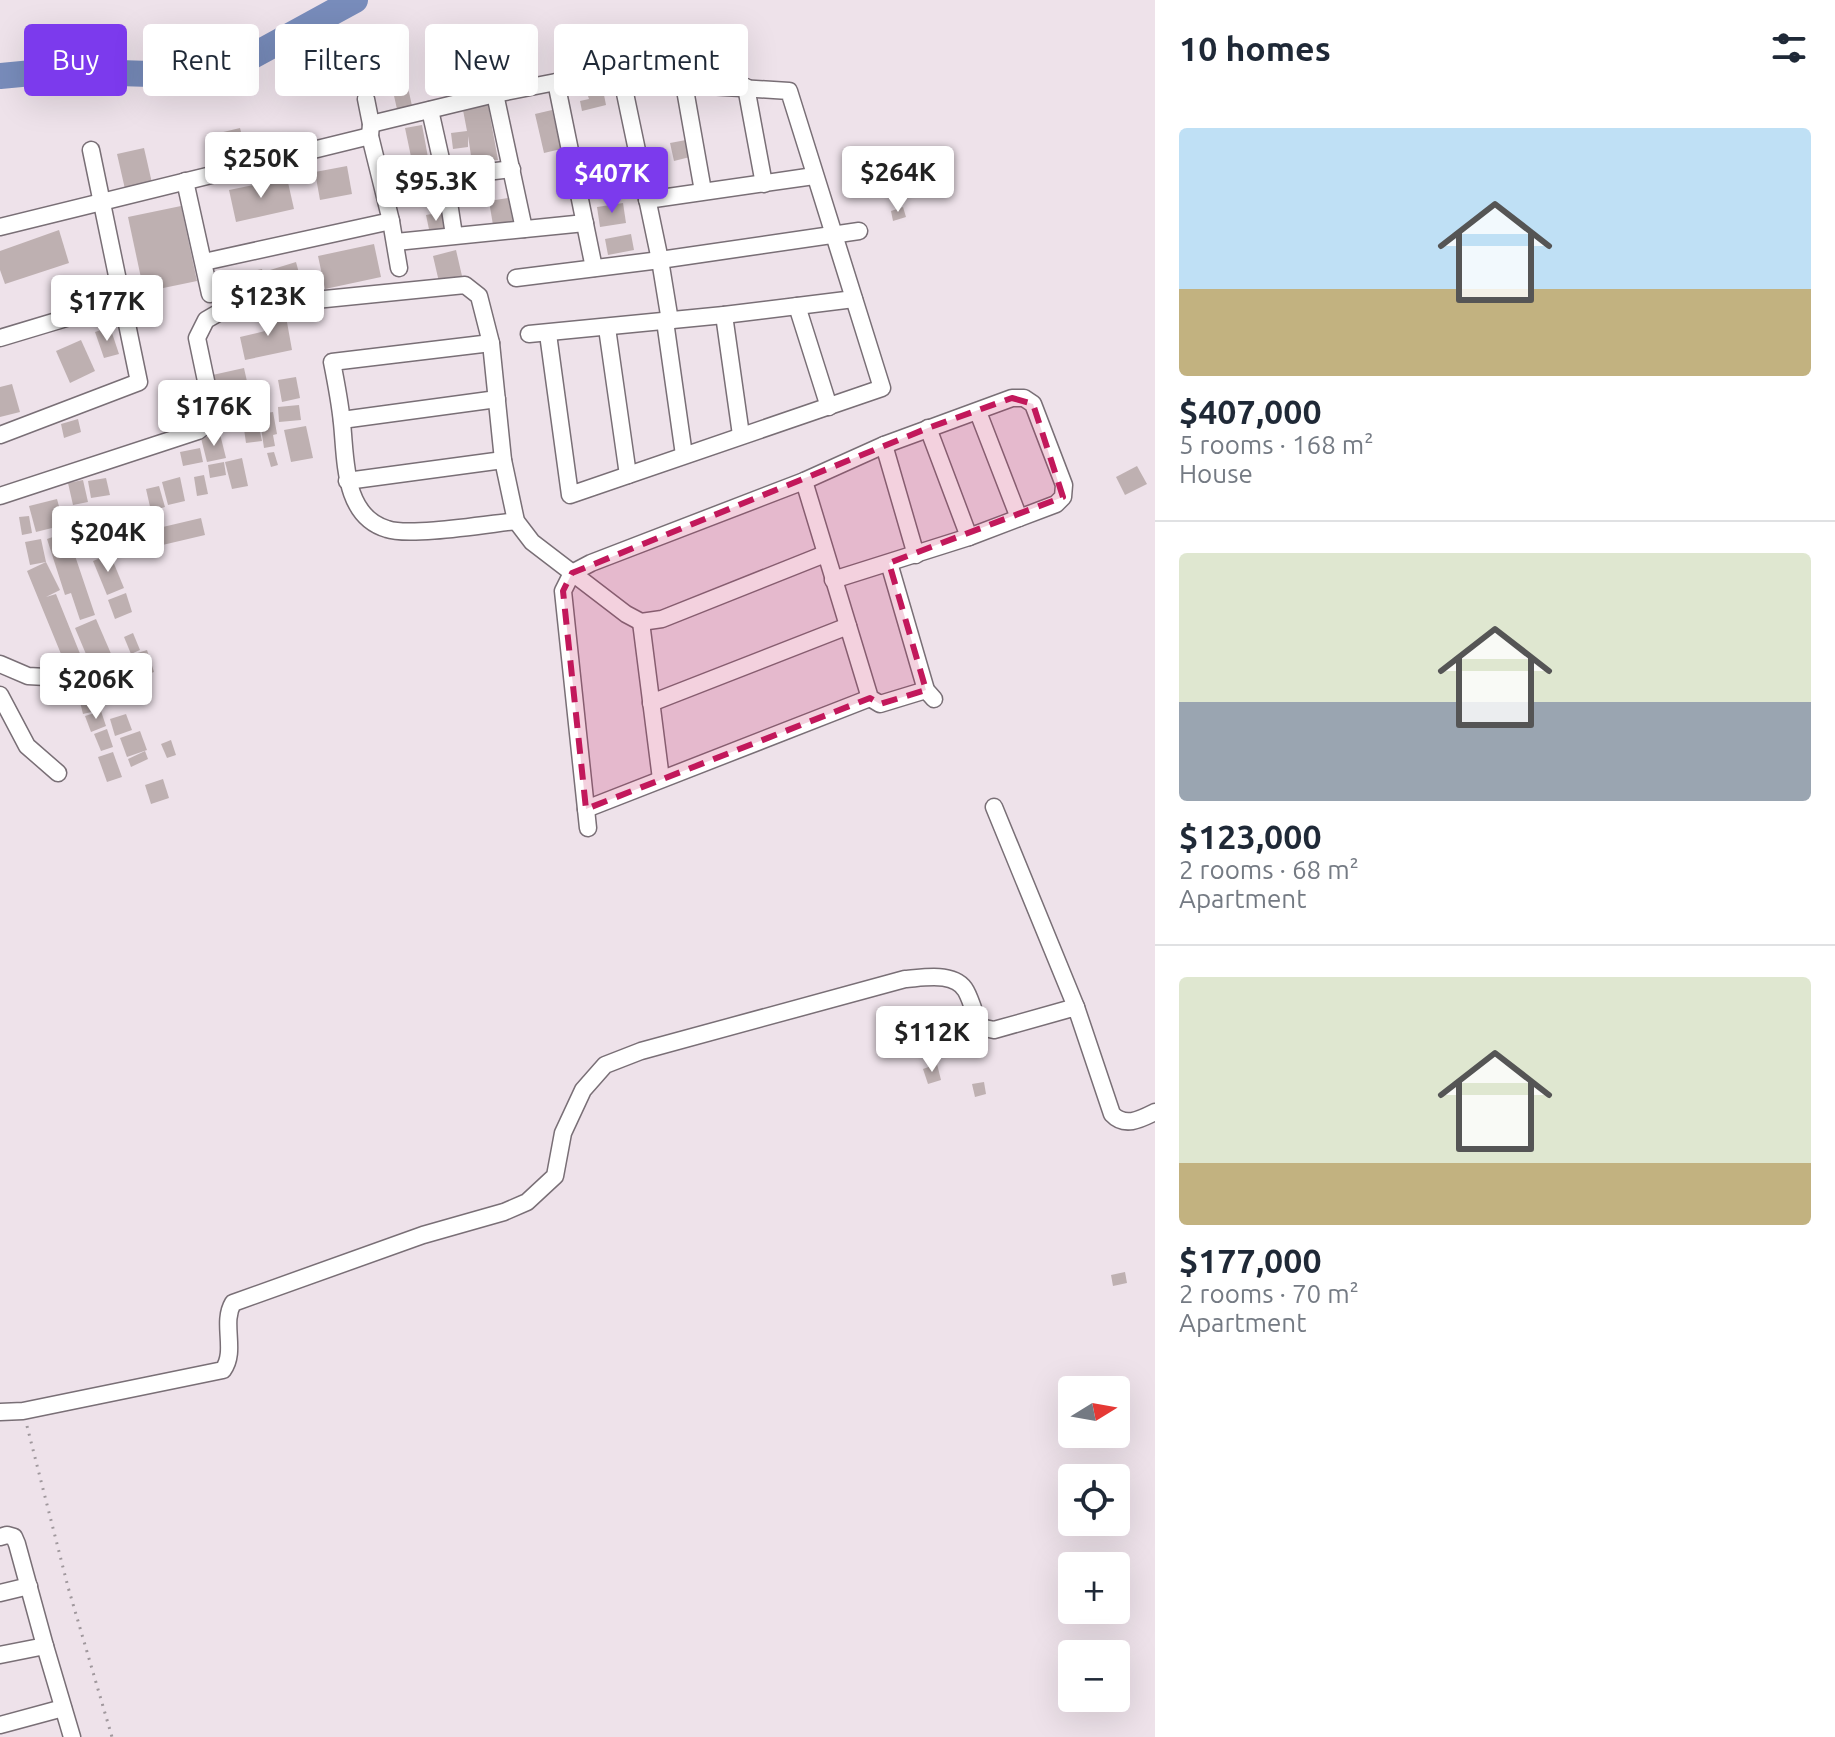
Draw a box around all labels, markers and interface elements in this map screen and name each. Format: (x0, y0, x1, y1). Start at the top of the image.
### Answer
chip: Buy (24, 24, 127, 96)
chip: Rent (143, 24, 259, 96)
chip: Filters (275, 24, 409, 96)
chip: New (425, 24, 538, 96)
chip: Apartment (554, 24, 748, 96)
icon: filters (1767, 26, 1811, 70)
text: 10 homes (1179, 29, 1331, 67)
pin: $250K (205, 132, 317, 200)
text: $250K (223, 143, 299, 172)
pin: $264K (842, 146, 954, 214)
pin: $407K (556, 147, 668, 215)
pin: $95.3K (371, 155, 501, 223)
text: $264K (860, 157, 936, 186)
text: $407K (574, 158, 650, 187)
text: $95.3K (395, 166, 477, 195)
icon: home (1423, 180, 1567, 324)
pin: $123K (212, 270, 324, 338)
pin: $177K (51, 275, 163, 343)
text: $123K (230, 281, 306, 310)
text: $177K (69, 286, 145, 315)
pin: $176K (158, 380, 270, 448)
text: $176K (176, 391, 252, 420)
text: $407,000 (1179, 392, 1322, 430)
text: 5 rooms · 168 m² (1179, 430, 1374, 459)
text: House (1179, 459, 1253, 488)
pin: $204K (52, 506, 164, 574)
text: $204K (70, 517, 146, 546)
icon: home (1423, 605, 1567, 749)
pin: $206K (40, 653, 152, 721)
text: $206K (58, 664, 134, 693)
text: $123,000 (1179, 817, 1322, 855)
text: 2 rooms · 68 m² (1179, 855, 1359, 884)
text: Apartment (1179, 884, 1306, 913)
pin: $112K (876, 1006, 988, 1074)
text: $112K (894, 1017, 970, 1046)
icon: home (1423, 1029, 1567, 1173)
text: $177,000 (1179, 1241, 1322, 1279)
text: 2 rooms · 70 m² (1179, 1279, 1359, 1308)
text: Apartment (1179, 1308, 1306, 1337)
north arrow (1058, 1376, 1130, 1448)
map controls (1058, 1376, 1130, 1712)
button: locate (1058, 1464, 1130, 1536)
button: + (1058, 1552, 1130, 1624)
button: − (1058, 1640, 1130, 1712)

